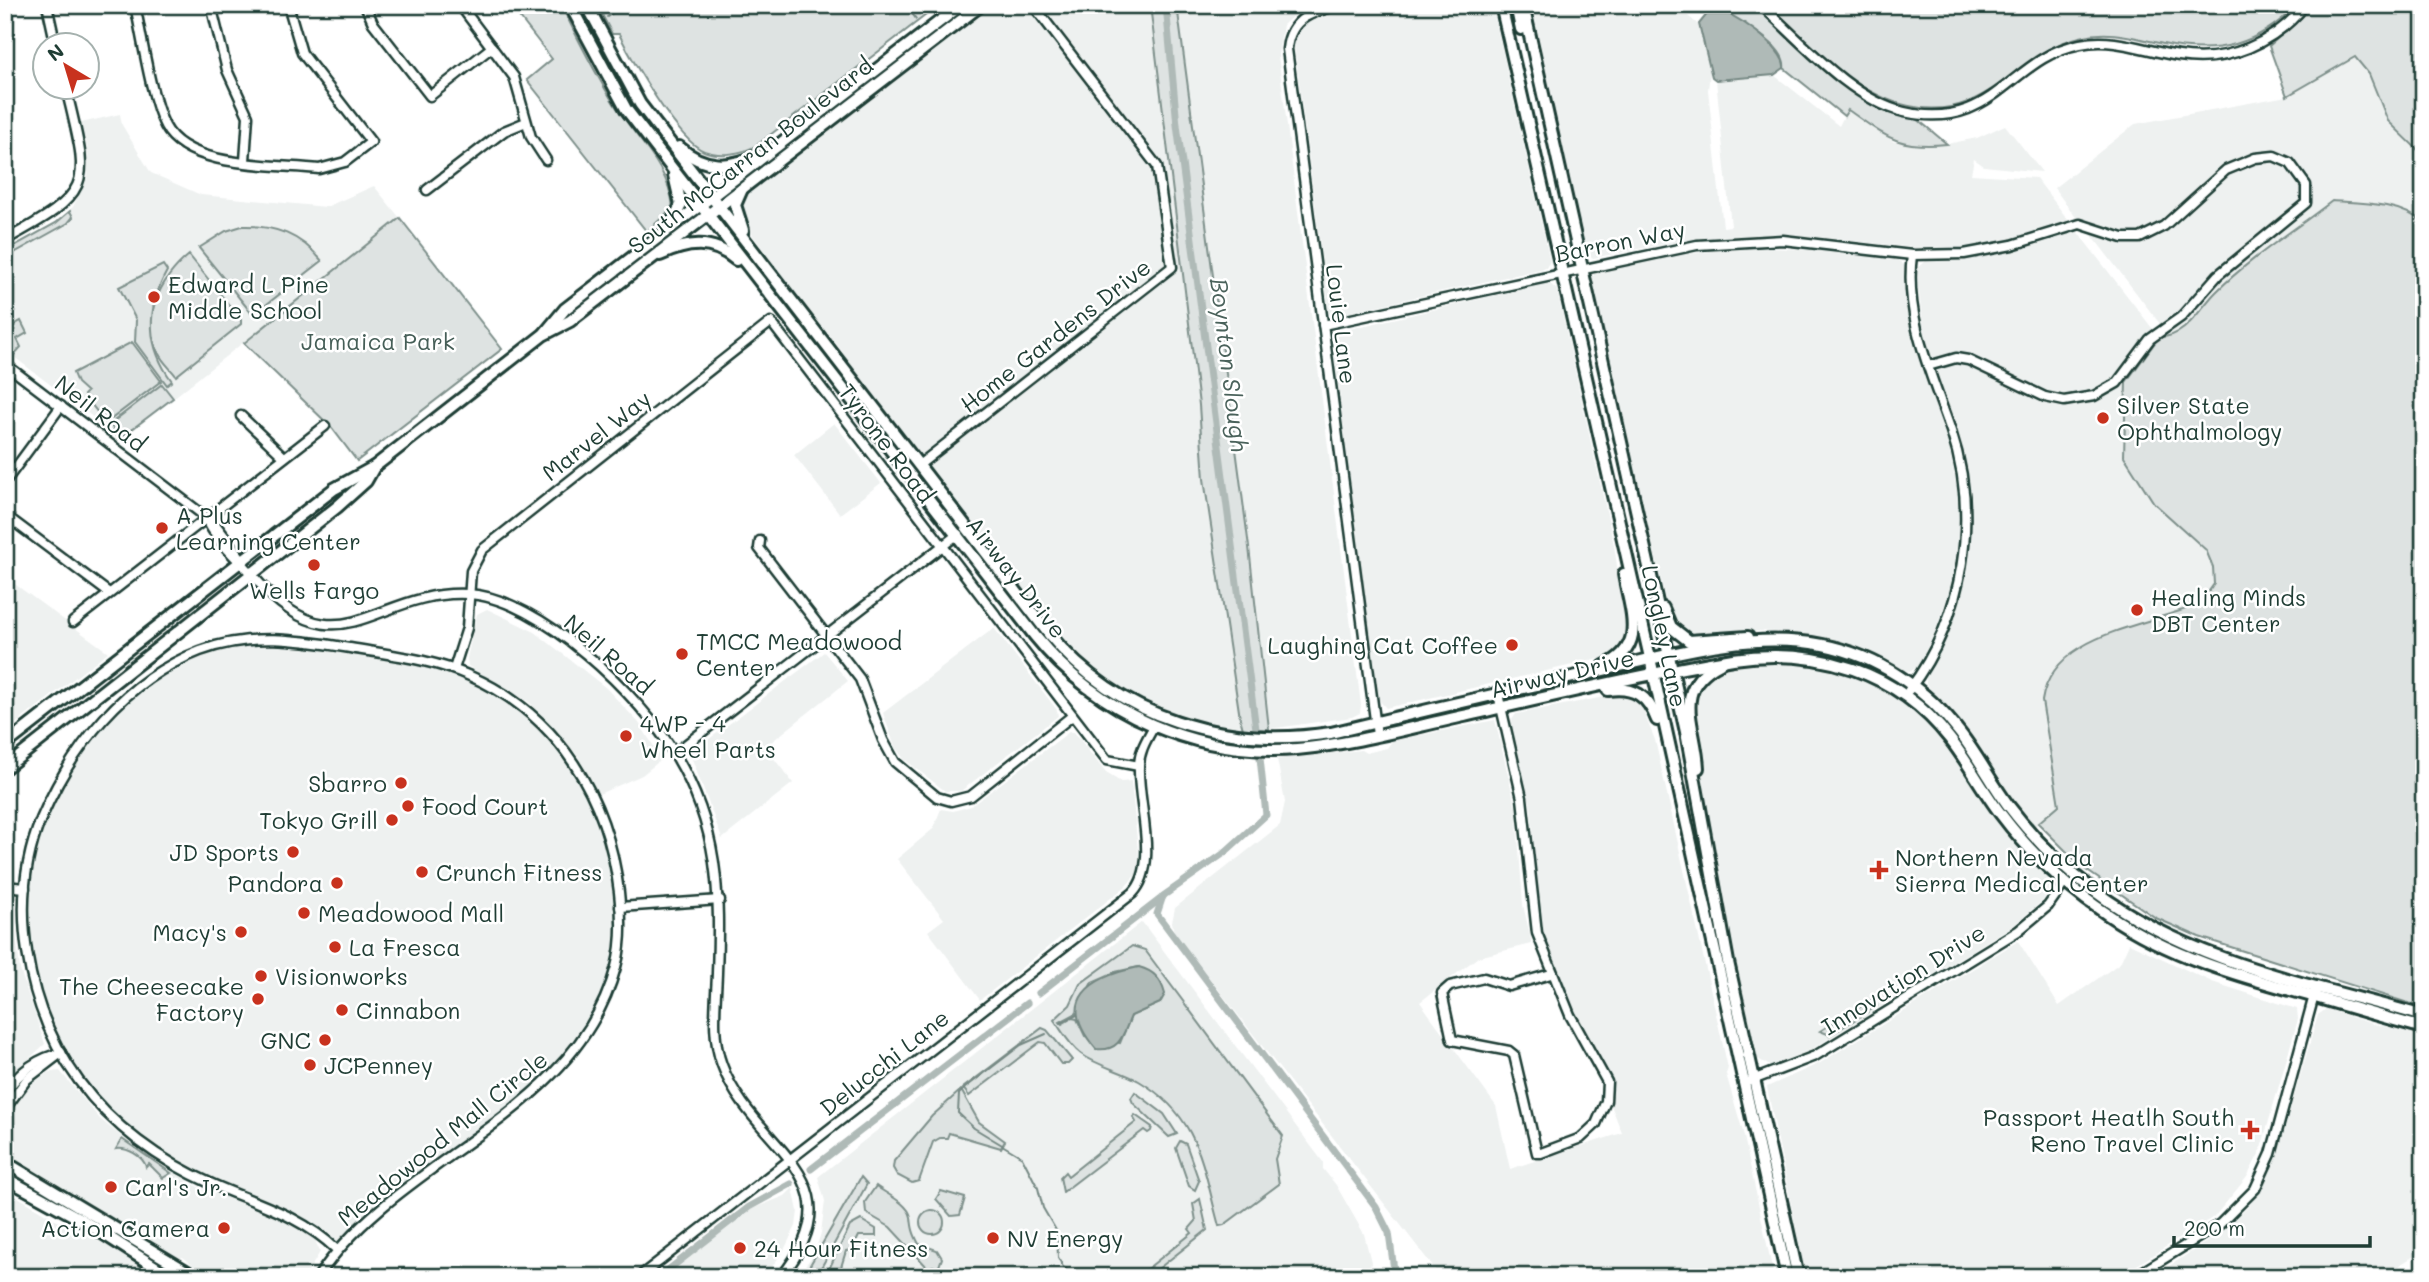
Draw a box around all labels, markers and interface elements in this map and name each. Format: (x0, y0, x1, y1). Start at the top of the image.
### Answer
north arrow (32, 32, 102, 102)
text: N (42, 38, 69, 66)
street label: South McCarran Boulevard (621, 50, 879, 260)
street label: Barron Way (1552, 214, 1688, 268)
street label: Home Gardens Drive (954, 251, 1156, 419)
street label: Louie Lane (1320, 262, 1364, 386)
place label: Edward L Pine Middle School (168, 269, 329, 325)
water label: Boynton Slough (1204, 276, 1256, 454)
marker: Edward L Pine Middle School (146, 289, 162, 305)
park label: Jamaica Park (301, 326, 455, 356)
street label: Neil Road (49, 368, 153, 458)
street label: Tyrone Road (832, 377, 942, 509)
street label: Marvel Way (535, 383, 657, 487)
place label: Silver State Ophthalmology (2117, 390, 2282, 446)
marker: Silver State Ophthalmology (2095, 410, 2111, 426)
place label: A Plus Learning Center (176, 500, 361, 556)
street label: Airway Drive (960, 510, 1074, 644)
marker: A Plus Learning Center (154, 520, 170, 536)
marker: Wells Fargo (306, 557, 322, 573)
street label: Longley Lane (1635, 562, 1695, 710)
place label: Wells Fargo (249, 575, 379, 605)
place label: Healing Minds DBT Center (2151, 582, 2306, 638)
marker: Healing Minds DBT Center (2129, 602, 2145, 618)
street label: Neil Road (558, 607, 660, 701)
place label: TMCC Meadowood Center (696, 626, 902, 682)
place label: Laughing Cat Coffee (1268, 630, 1498, 660)
marker: Laughing Cat Coffee (1504, 637, 1520, 653)
street label: Airway Drive (1487, 642, 1637, 704)
marker: TMCC Meadowood Center (674, 646, 690, 662)
place label: 4WP - 4 Wheel Parts (640, 708, 776, 764)
marker: 4WP - 4 Wheel Parts (618, 728, 634, 744)
place label: Sbarro (308, 768, 387, 798)
marker: Sbarro (393, 775, 409, 791)
place label: Food Court (422, 791, 548, 821)
marker: Food Court (400, 798, 416, 814)
place label: Tokyo Grill (259, 805, 378, 835)
marker: Tokyo Grill (384, 812, 400, 828)
place label: JD Sports (170, 837, 279, 867)
place label: Northern Nevada Sierra Medical Center (1895, 842, 2148, 898)
marker: JD Sports (285, 844, 301, 860)
place label: Crunch Fitness (436, 857, 603, 887)
marker: Northern Nevada Sierra Medical Center (1869, 860, 1889, 880)
marker: Crunch Fitness (414, 864, 430, 880)
place label: Pandora (228, 868, 323, 898)
marker: Pandora (329, 875, 345, 891)
place label: Meadowood Mall (318, 898, 504, 928)
marker: Meadowood Mall (296, 905, 312, 921)
place label: Macy's (153, 917, 227, 947)
street label: Innovation Drive (1816, 917, 1990, 1041)
marker: Macy's (233, 924, 249, 940)
place label: La Fresca (349, 932, 460, 962)
marker: La Fresca (327, 939, 343, 955)
place label: Visionworks (275, 961, 408, 991)
marker: Visionworks (253, 968, 269, 984)
place label: The Cheesecake Factory (59, 971, 244, 1027)
marker: The Cheesecake Factory (250, 991, 266, 1007)
place label: Cinnabon (356, 995, 460, 1025)
marker: Cinnabon (334, 1002, 350, 1018)
street label: Delucchi Lane (813, 1002, 955, 1122)
place label: GNC (261, 1025, 311, 1055)
marker: GNC (317, 1032, 333, 1048)
street label: Meadowood Mall Circle (331, 1044, 553, 1232)
place label: JCPenney (324, 1050, 433, 1080)
marker: JCPenney (302, 1057, 318, 1073)
place label: Passport Heatlh South Reno Travel Clinic (1983, 1102, 2234, 1158)
marker: Passport Heatlh South Reno Travel Clinic (2240, 1120, 2260, 1140)
place label: Carl's Jr. (125, 1172, 228, 1202)
marker: Carl's Jr. (103, 1179, 119, 1195)
scale bar (2174, 1205, 2370, 1249)
place label: Action Camera (40, 1213, 210, 1243)
text: 200 m (2184, 1214, 2245, 1241)
marker: Action Camera (216, 1220, 232, 1236)
place label: NV Energy (1007, 1223, 1123, 1253)
marker: NV Energy (985, 1230, 1001, 1246)
place label: 24 Hour Fitness (754, 1233, 929, 1263)
marker: 24 Hour Fitness (732, 1240, 748, 1256)

